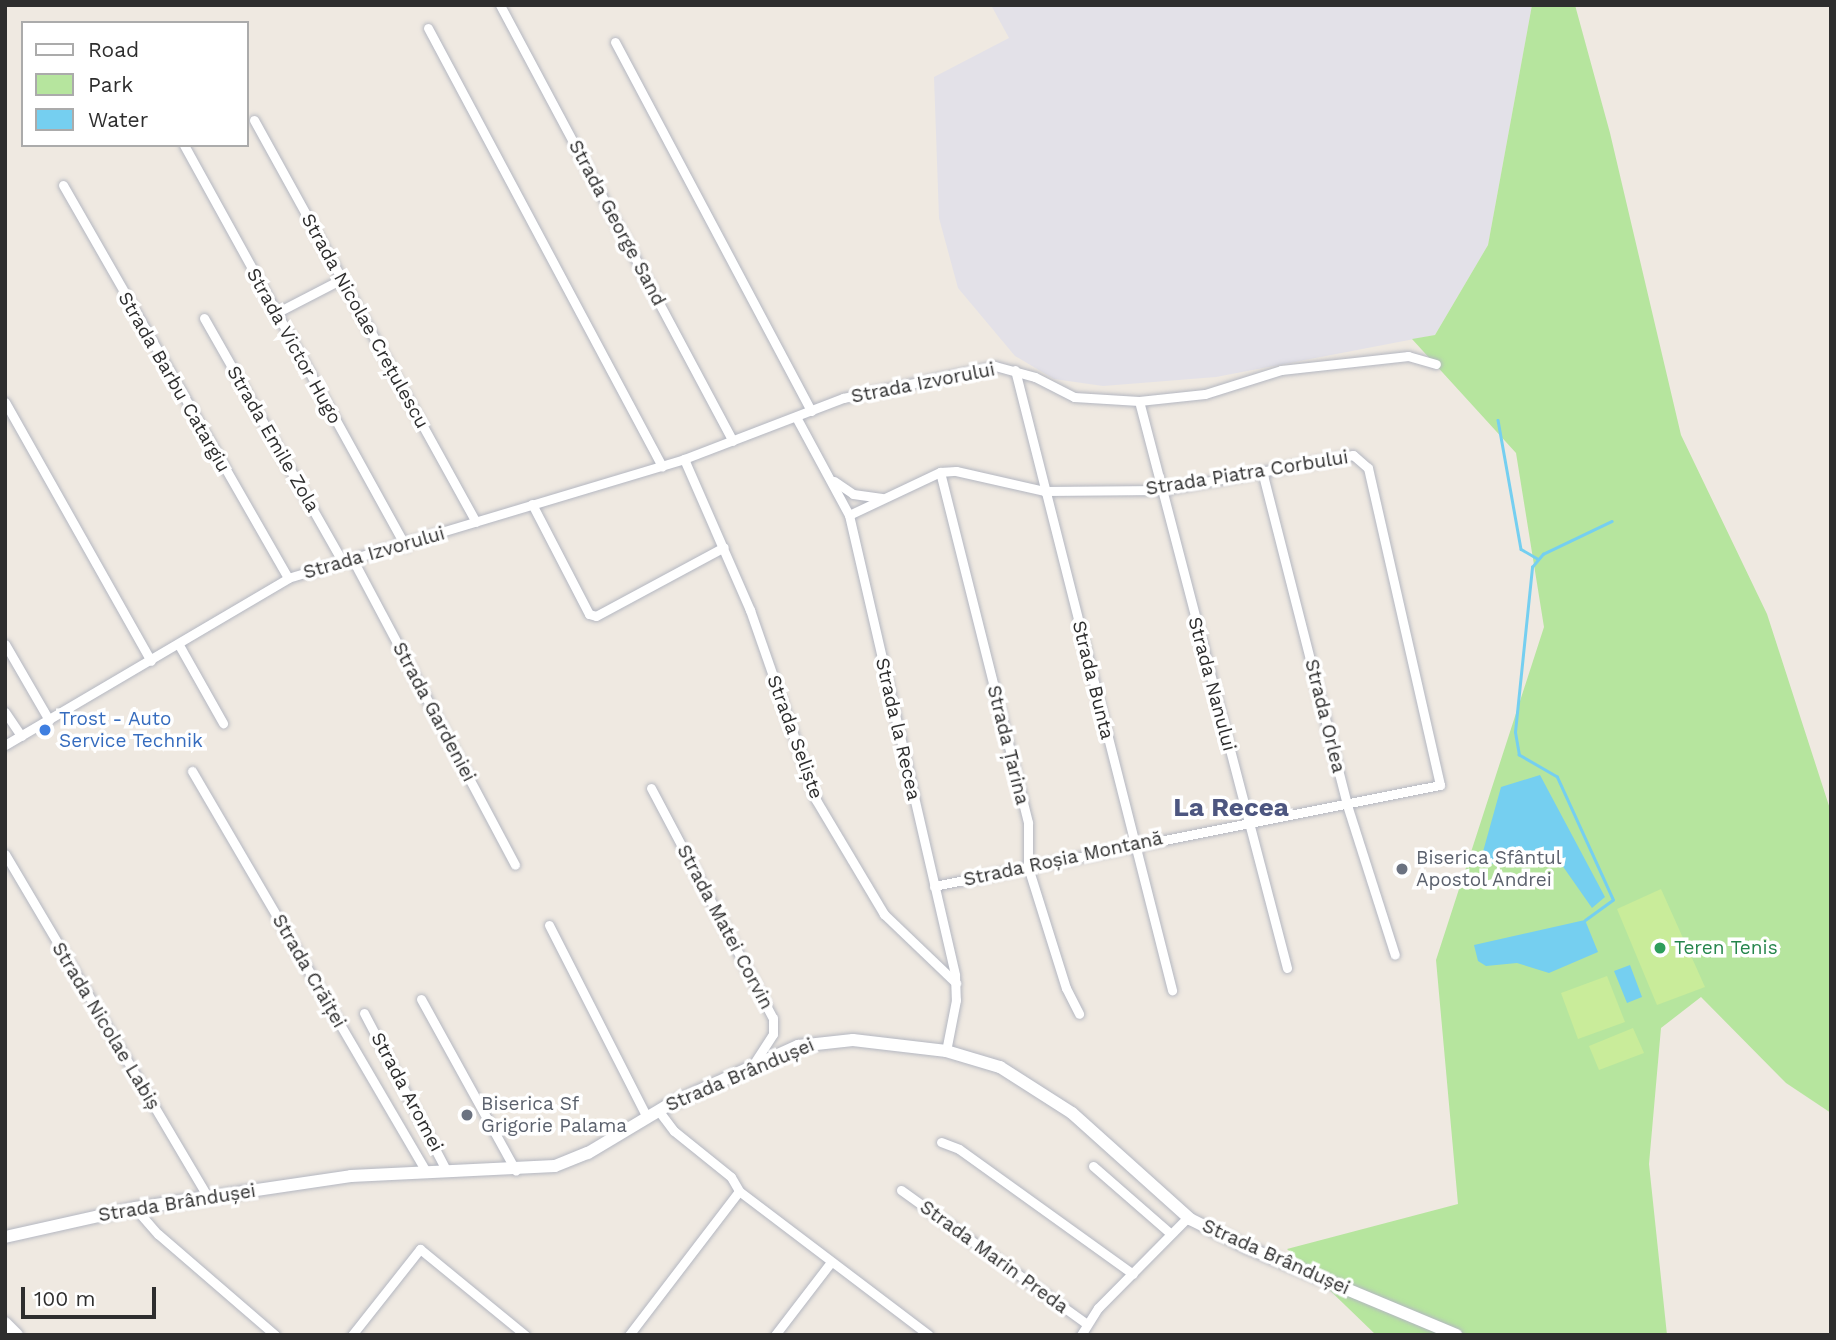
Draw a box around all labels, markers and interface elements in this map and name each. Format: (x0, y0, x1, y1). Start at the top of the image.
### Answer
legend (21, 21, 248, 147)
text: Road (88, 37, 139, 62)
text: Park (88, 72, 133, 97)
text: Water (88, 107, 148, 132)
street label: Strada George Sand (564, 136, 670, 310)
street label: Strada Nicolae Crețulescu (296, 209, 434, 433)
street label: Strada Victor Hugo (241, 263, 347, 429)
street label: Strada Barbu Catargiu (113, 288, 235, 476)
street label: Strada Izvorului (849, 358, 997, 408)
street label: Strada Emile Zola (222, 362, 324, 516)
street label: Strada Piatra Corbului (1144, 446, 1350, 500)
street label: Strada Izvorului (300, 522, 448, 584)
street label: Strada Nanului (1183, 614, 1241, 754)
street label: Strada Bunta (1067, 618, 1119, 742)
street label: Strada Gardeniei (388, 638, 480, 786)
street label: Strada la Recea (870, 655, 926, 803)
street label: Strada Orlea (1300, 657, 1350, 775)
street label: Strada Seliște (762, 672, 828, 802)
street label: Strada Țarina (982, 682, 1034, 808)
place label: Trost - Auto Service Technik (59, 708, 203, 752)
marker: Trost - Auto Service Technik (37, 722, 53, 738)
district label: La Recea (1173, 792, 1289, 824)
street label: Strada Roșia Montană (961, 827, 1165, 891)
street label: Strada Matei Corvin (672, 841, 778, 1013)
place label: Biserica Sfântul Apostol Andrei (1416, 847, 1562, 891)
marker: Biserica Sfântul Apostol Andrei (1394, 861, 1410, 877)
street label: Strada Crăiței (267, 910, 351, 1032)
place label: Teren Tenis (1674, 937, 1778, 959)
street label: Strada Nicolae Labiș (47, 938, 165, 1114)
marker: Teren Tenis (1652, 940, 1668, 956)
street label: Strada Aromei (366, 1028, 448, 1156)
street label: Strada Brândușei (662, 1033, 818, 1117)
place label: Biserica Sf Grigorie Palama (481, 1093, 627, 1137)
marker: Biserica Sf Grigorie Palama (459, 1107, 475, 1123)
street label: Strada Brândușei (96, 1179, 258, 1227)
street label: Strada Marin Preda (915, 1195, 1073, 1319)
street label: Strada Brândușei (1198, 1214, 1354, 1300)
scale bar (24, 1274, 159, 1318)
text: 100 m (34, 1286, 96, 1311)

